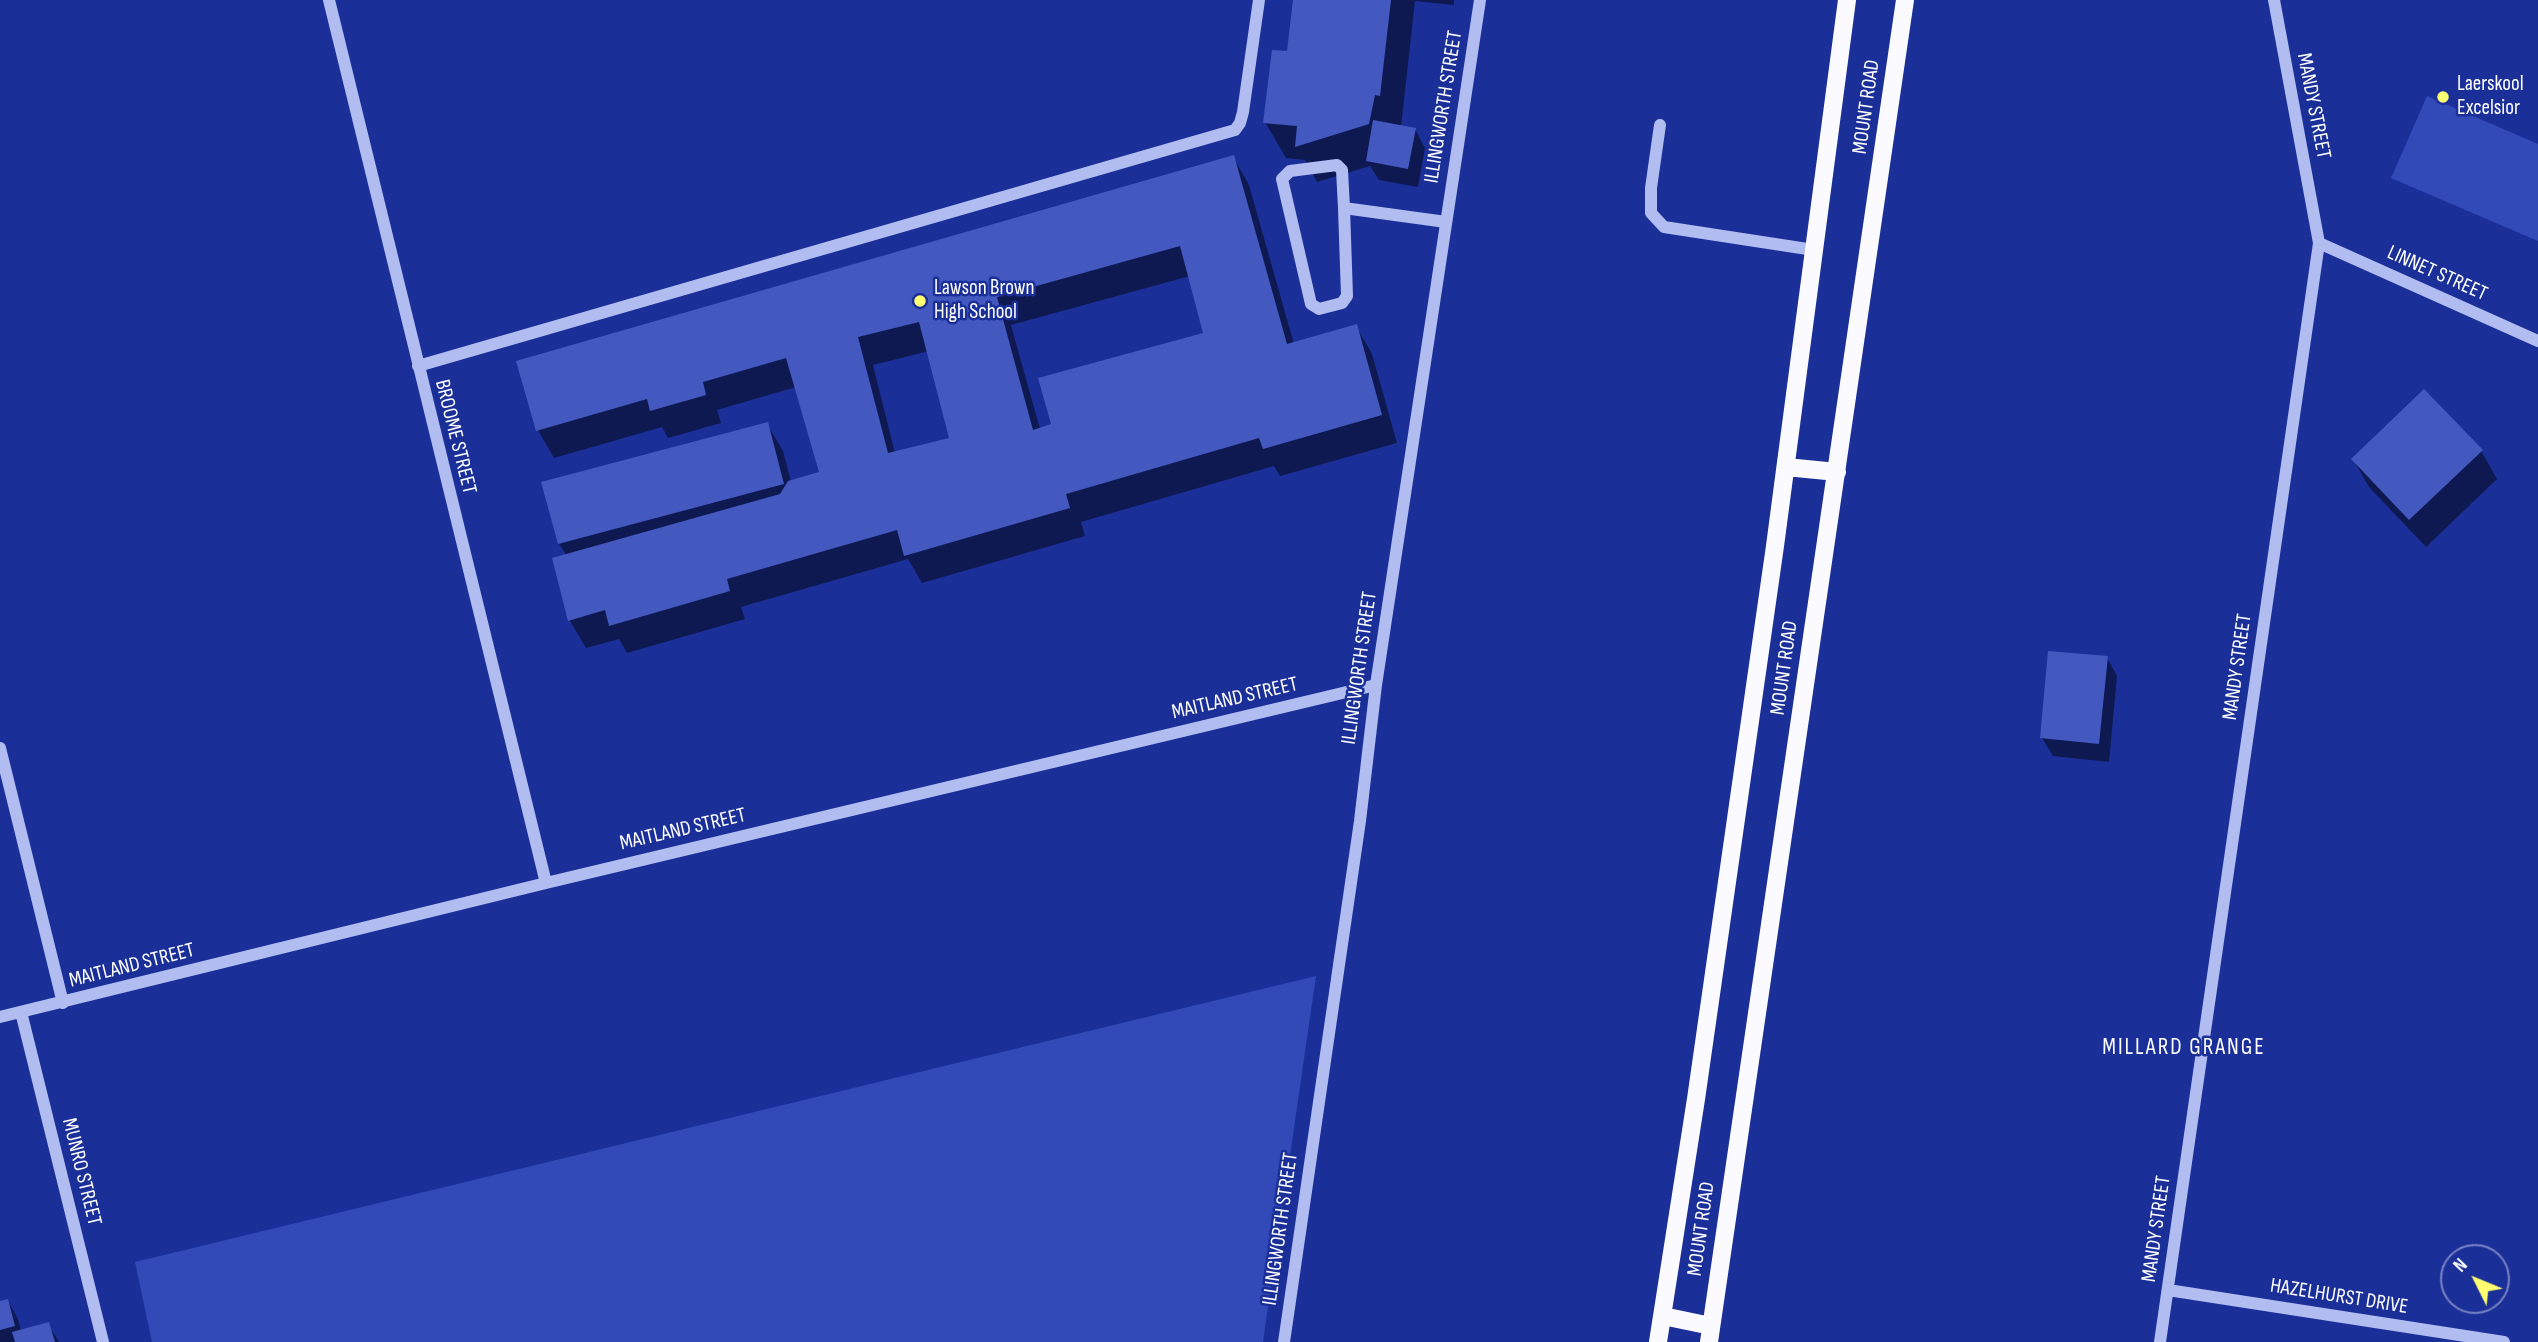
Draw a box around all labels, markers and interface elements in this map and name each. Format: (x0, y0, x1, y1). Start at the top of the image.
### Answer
street label: ILLINGWORTH STREET (1420, 29, 1468, 185)
street label: MANDY STREET (2290, 51, 2336, 161)
street label: MOUNT ROAD (1848, 58, 1886, 156)
place label: Laerskool Excelsior (2457, 72, 2524, 122)
marker: Laerskool Excelsior (2435, 89, 2451, 105)
street label: LINNET STREET (2383, 241, 2491, 307)
place label: Lawson Brown High School (934, 276, 1035, 326)
marker: Lawson Brown High School (912, 293, 928, 309)
street label: BROOME STREET (429, 377, 481, 497)
street label: ILLINGWORTH STREET (1337, 590, 1383, 746)
street label: MANDY STREET (2218, 612, 2258, 722)
street label: MOUNT ROAD (1766, 619, 1804, 717)
street label: MAITLAND STREET (1170, 672, 1300, 726)
street label: MAITLAND STREET (618, 803, 748, 857)
street label: MAITLAND STREET (67, 938, 197, 994)
district label: MILLARD GRANGE (2104, 1034, 2264, 1062)
street label: MUNRO STREET (56, 1116, 106, 1228)
street label: ILLINGWORTH STREET (1258, 1151, 1304, 1307)
street label: MANDY STREET (2137, 1174, 2177, 1284)
street label: MOUNT ROAD (1683, 1180, 1721, 1278)
north arrow (2440, 1244, 2510, 1314)
text: N (2449, 1254, 2473, 1277)
street label: HAZELHURST DRIVE (2268, 1274, 2410, 1320)

